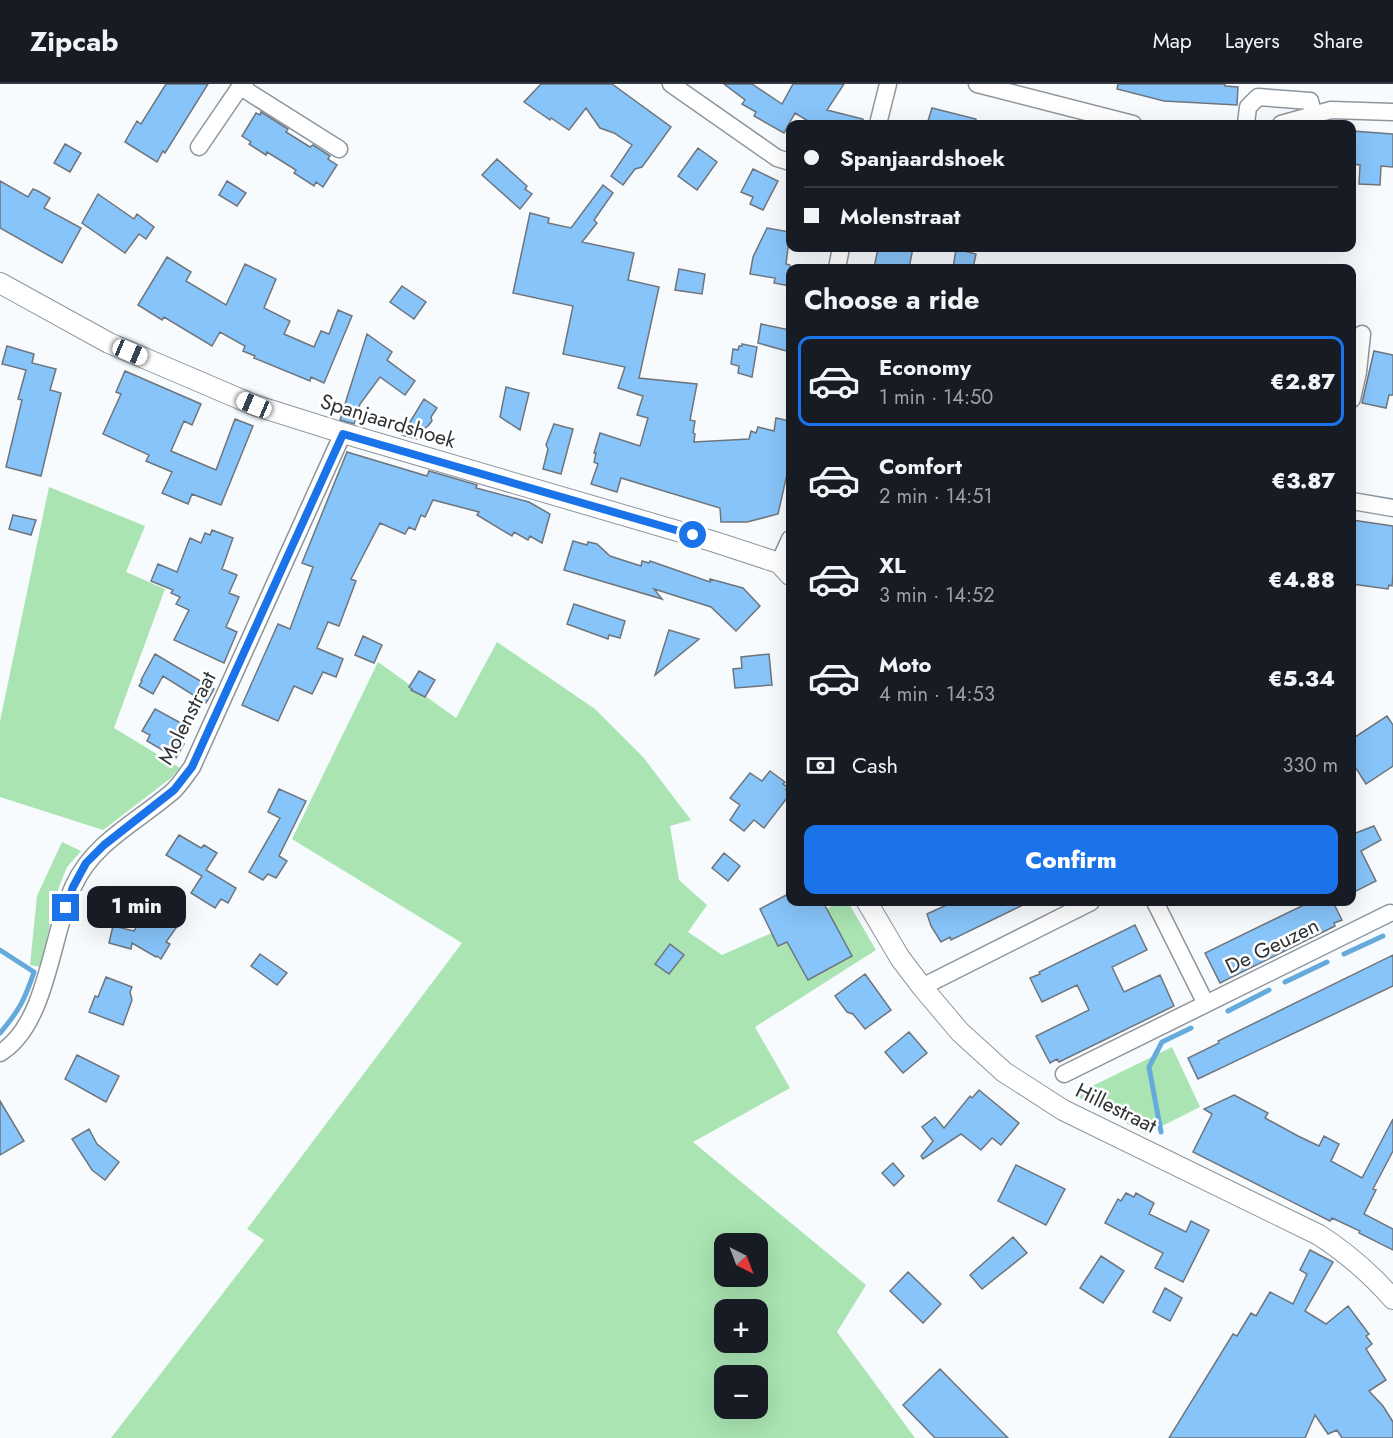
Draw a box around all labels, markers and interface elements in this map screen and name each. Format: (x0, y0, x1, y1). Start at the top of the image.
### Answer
text: Zipcab (30, 21, 119, 62)
text: Map (1153, 26, 1192, 56)
text: Layers (1225, 26, 1280, 56)
text: Share (1313, 26, 1363, 56)
text: Spanjaardshoek (840, 142, 1005, 174)
text: Molenstraat (840, 200, 961, 232)
text: Choose a ride (804, 280, 979, 319)
car (110, 337, 150, 367)
text: Economy (879, 351, 971, 383)
icon: car (807, 354, 861, 408)
text: €2.87 (1270, 365, 1335, 397)
text: 1 min · 14:50 (879, 383, 993, 412)
street label: Spanjaardshoek (317, 386, 460, 456)
car (234, 390, 274, 420)
text: Comfort (879, 450, 962, 482)
icon: car (807, 453, 861, 507)
text: €3.87 (1271, 464, 1335, 496)
text: 2 min · 14:51 (879, 482, 993, 511)
route start (679, 521, 706, 548)
text: XL (879, 549, 906, 581)
icon: car (807, 552, 861, 606)
text: €4.88 (1268, 563, 1335, 595)
text: 3 min · 14:52 (879, 581, 995, 610)
text: Moto (879, 648, 932, 680)
icon: car (807, 651, 861, 705)
text: €5.34 (1268, 662, 1335, 694)
street label: Molenstraat (151, 666, 223, 770)
text: 4 min · 14:53 (879, 680, 995, 709)
icon: cash (804, 749, 837, 782)
text: Cash (852, 749, 898, 781)
text: 330 m (1283, 751, 1338, 780)
button: Confirm (804, 825, 1338, 894)
callout: 1 min (87, 887, 186, 929)
text: 1 min (111, 892, 162, 921)
route end (52, 894, 79, 921)
street label: De Geuzen (1220, 910, 1324, 982)
street label: Hillestraat (1070, 1075, 1162, 1141)
north arrow (714, 1233, 768, 1287)
map controls (714, 1233, 768, 1419)
button: + (714, 1299, 768, 1353)
button: − (714, 1365, 768, 1419)

